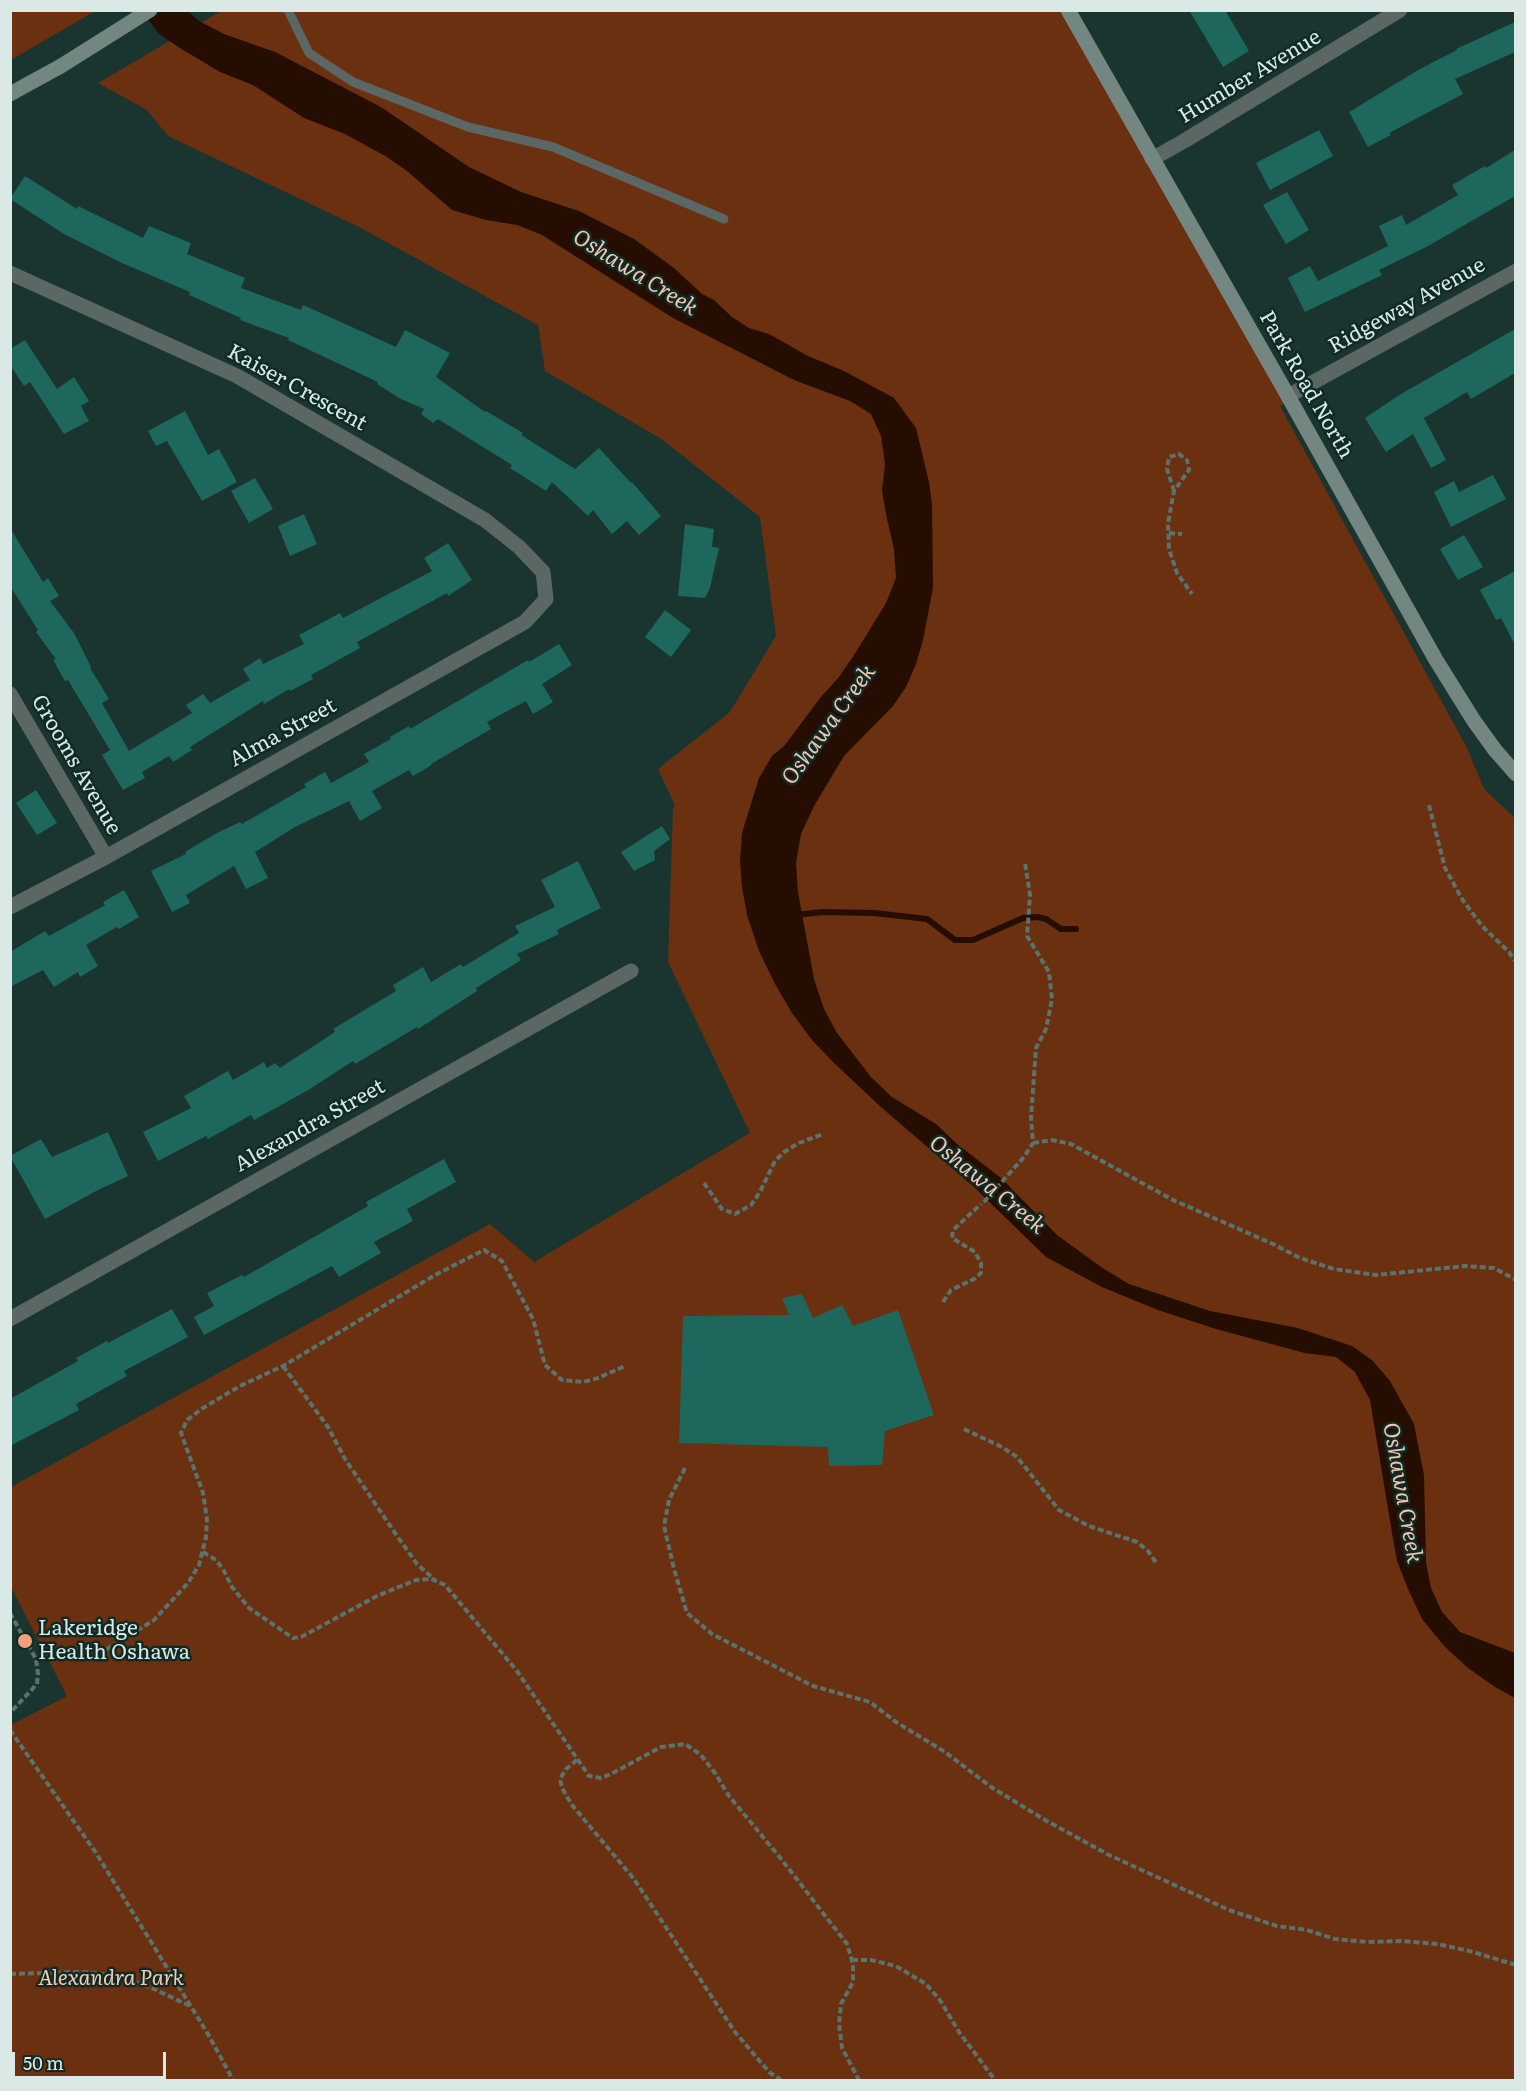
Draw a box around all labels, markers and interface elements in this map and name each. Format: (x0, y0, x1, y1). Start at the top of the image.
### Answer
street label: Humber Avenue (1174, 25, 1326, 129)
water label: Oshawa Creek (568, 224, 702, 322)
street label: Ridgeway Avenue (1324, 253, 1490, 359)
street label: Park Road North (1254, 307, 1358, 463)
street label: Kaiser Crescent (223, 339, 371, 437)
water label: Oshawa Creek (777, 660, 881, 790)
street label: Grooms Avenue (26, 691, 126, 839)
street label: Alma Street (225, 693, 341, 773)
street label: Alexandra Street (230, 1074, 390, 1178)
water label: Oshawa Creek (923, 1130, 1051, 1240)
water label: Oshawa Creek (1377, 1421, 1427, 1565)
place label: Lakeridge Health Oshawa (38, 1616, 190, 1666)
marker: Lakeridge Health Oshawa (16, 1632, 34, 1650)
park label: Alexandra Park (38, 1966, 184, 1992)
scale bar (15, 2040, 170, 2078)
text: 50 m (23, 2049, 64, 2076)

